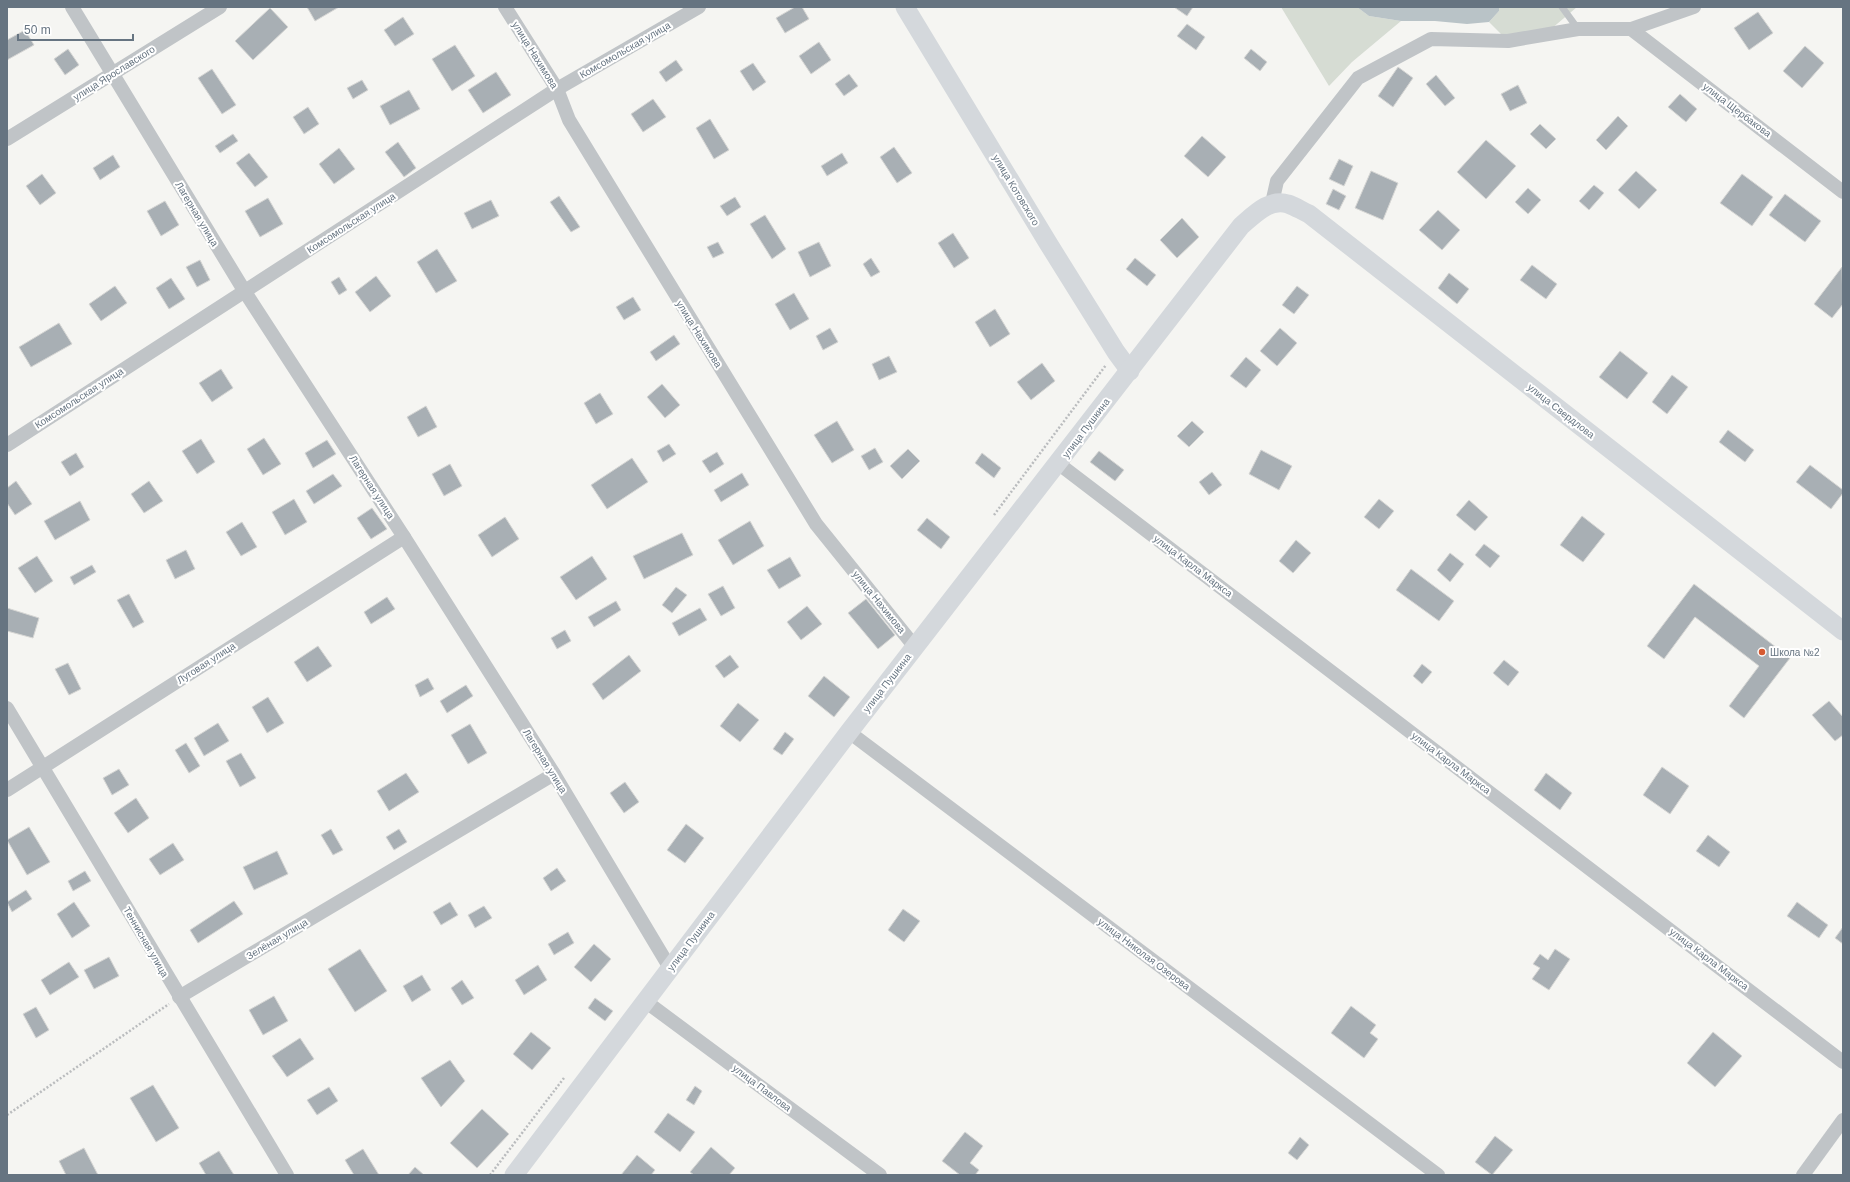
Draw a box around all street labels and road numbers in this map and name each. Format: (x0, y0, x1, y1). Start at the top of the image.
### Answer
street label: Комсомольская улица (578, 19, 673, 81)
street label: улица Нахимова (510, 20, 560, 91)
street label: улица Ярославского (71, 43, 157, 103)
street label: улица Щербакова (1701, 81, 1774, 140)
street label: улица Котовского (991, 153, 1042, 228)
street label: Лагерная улица (173, 180, 221, 249)
street label: Комсомольская улица (305, 190, 398, 256)
street label: улица Нахимова (674, 299, 724, 370)
street label: Комсомольская улица (33, 365, 126, 431)
street label: улица Свердлова (1525, 382, 1597, 441)
street label: улица Пушкина (1060, 396, 1112, 460)
street label: Лагерная улица (347, 453, 397, 521)
street label: улица Карла Маркса (1151, 533, 1235, 599)
street label: улица Нахимова (851, 569, 908, 636)
street label: Луговая улица (175, 640, 238, 686)
street label: улица Пушкина (861, 651, 914, 715)
street label: Лагерная улица (521, 727, 569, 795)
street label: улица Карла Маркса (1409, 730, 1493, 796)
street label: Теннисная улица (121, 905, 171, 980)
street label: улица Пушкина (665, 909, 717, 973)
street label: Зелёная улица (244, 916, 310, 962)
street label: улица Николая Озерова (1096, 916, 1192, 992)
street label: улица Карла Маркса (1667, 926, 1751, 992)
street label: улица Павлова (731, 1062, 794, 1114)

